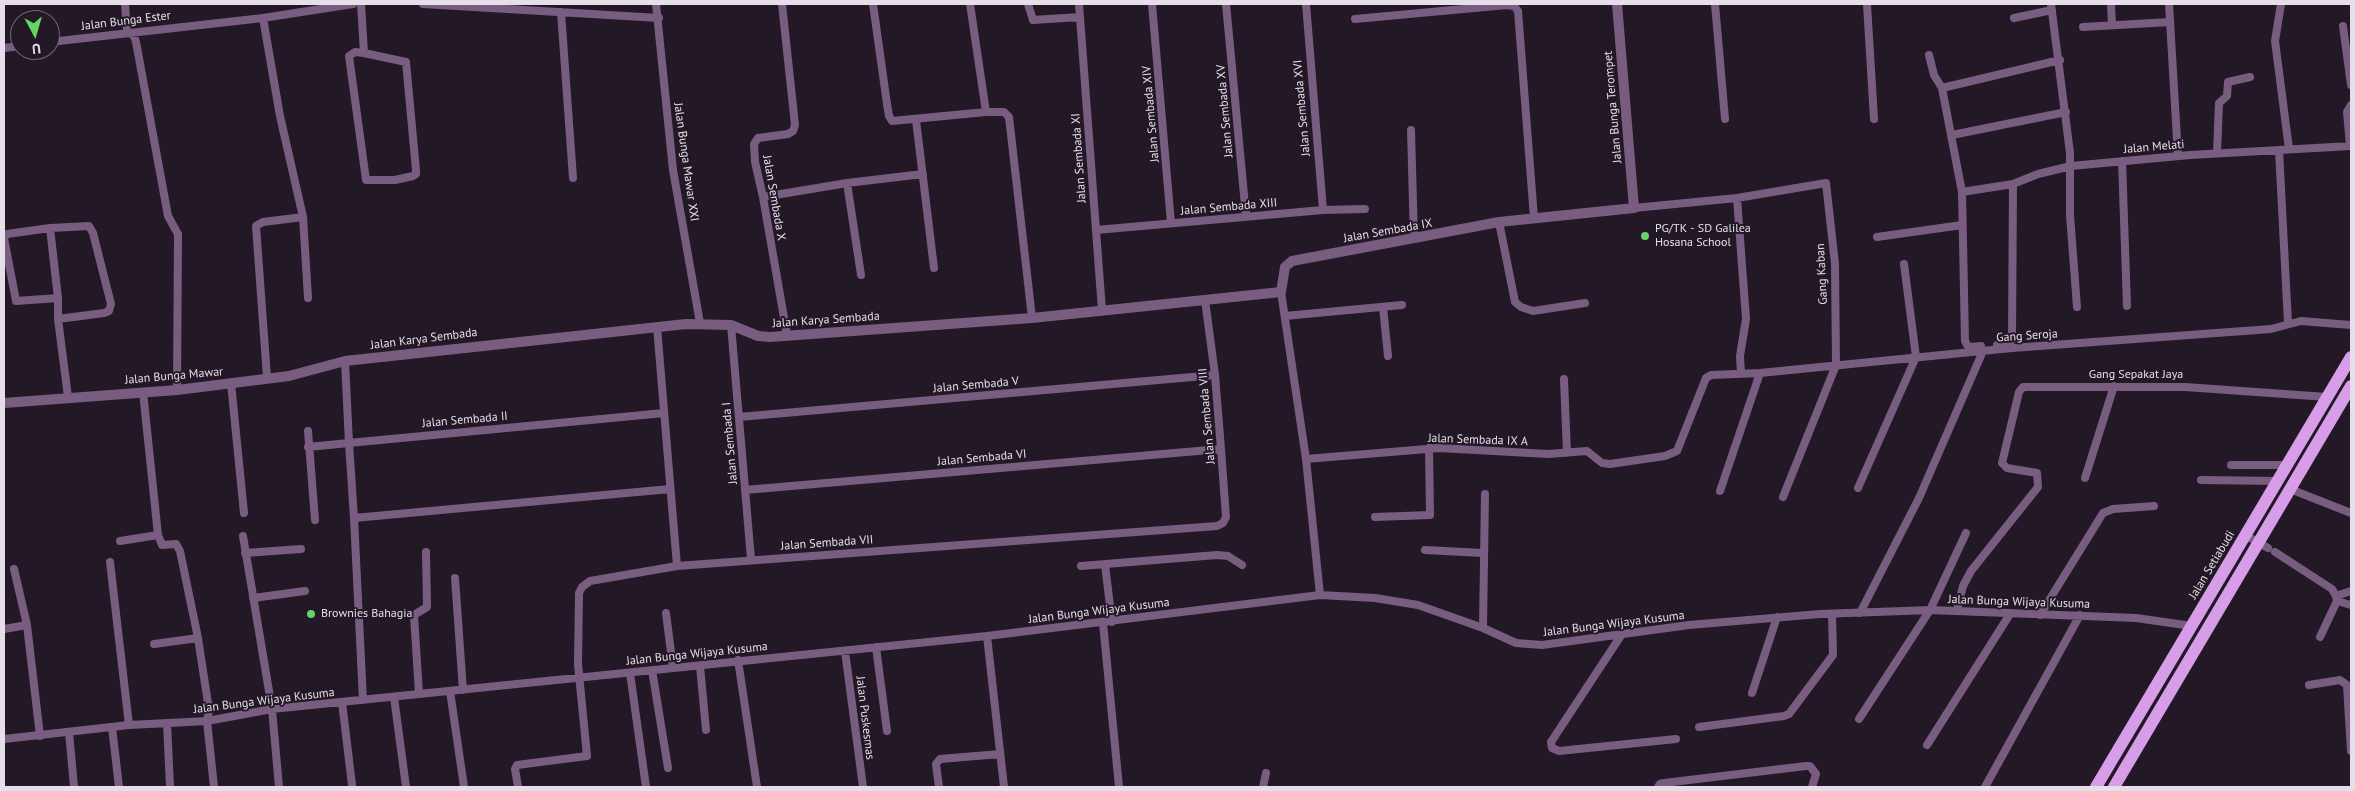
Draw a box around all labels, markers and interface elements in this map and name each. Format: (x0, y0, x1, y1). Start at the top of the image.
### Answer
street label: Jalan Bunga Ester (81, 8, 171, 34)
north arrow (10, 10, 60, 60)
text: U (31, 40, 42, 58)
street label: Jalan Bunga Terompet (1601, 50, 1625, 164)
street label: Jalan Sembada XVI (1291, 59, 1313, 157)
street label: Jalan Sembada XV (1214, 64, 1236, 158)
street label: Jalan Sembada XIV (1140, 65, 1162, 163)
street label: Jalan Bunga Mawar XXI (671, 102, 701, 222)
street label: Jalan Sembada XI (1069, 113, 1089, 203)
street label: Jalan Melati (2123, 137, 2185, 157)
street label: Jalan Sembada X (759, 154, 789, 242)
street label: Jalan Sembada XIII (1180, 196, 1278, 218)
street label: Jalan Sembada IX (1343, 216, 1433, 246)
place label: PG/TK - SD Galilea Hosana School (1655, 222, 1751, 250)
marker: PG/TK - SD Galilea Hosana School (1639, 230, 1651, 242)
street label: Gang Kaban (1813, 243, 1831, 305)
street label: Jalan Karya Sembada (772, 309, 880, 331)
street label: Jalan Karya Sembada (370, 325, 478, 353)
street label: Gang Seroja (1996, 327, 2058, 345)
street label: Jalan Bunga Mawar (124, 365, 224, 387)
street label: Jalan Sembada VIII (1196, 367, 1218, 465)
street label: Gang Sepakat Jaya (2089, 368, 2183, 382)
street label: Jalan Sembada V (933, 374, 1019, 396)
street label: Jalan Sembada I (719, 401, 741, 485)
street label: Jalan Sembada II (422, 409, 508, 431)
street label: Jalan Sembada IX A (1428, 431, 1528, 449)
street label: Jalan Sembada VI (937, 447, 1027, 469)
street label: Jalan Setiabudi (2186, 528, 2238, 602)
street label: Jalan Sembada VII (780, 533, 874, 553)
street label: Jalan Bunga Wijaya Kusuma (1948, 592, 2090, 612)
street label: Jalan Bunga Wijaya Kusuma (1028, 595, 1170, 627)
place label: Brownies Bahagia (321, 607, 412, 621)
marker: Brownies Bahagia (305, 608, 317, 620)
street label: Jalan Bunga Wijaya Kusuma (1543, 608, 1685, 640)
street label: Jalan Bunga Wijaya Kusuma (626, 639, 768, 669)
street label: Jalan Puskesmas (853, 675, 877, 761)
street label: Jalan Bunga Wijaya Kusuma (193, 685, 335, 717)

